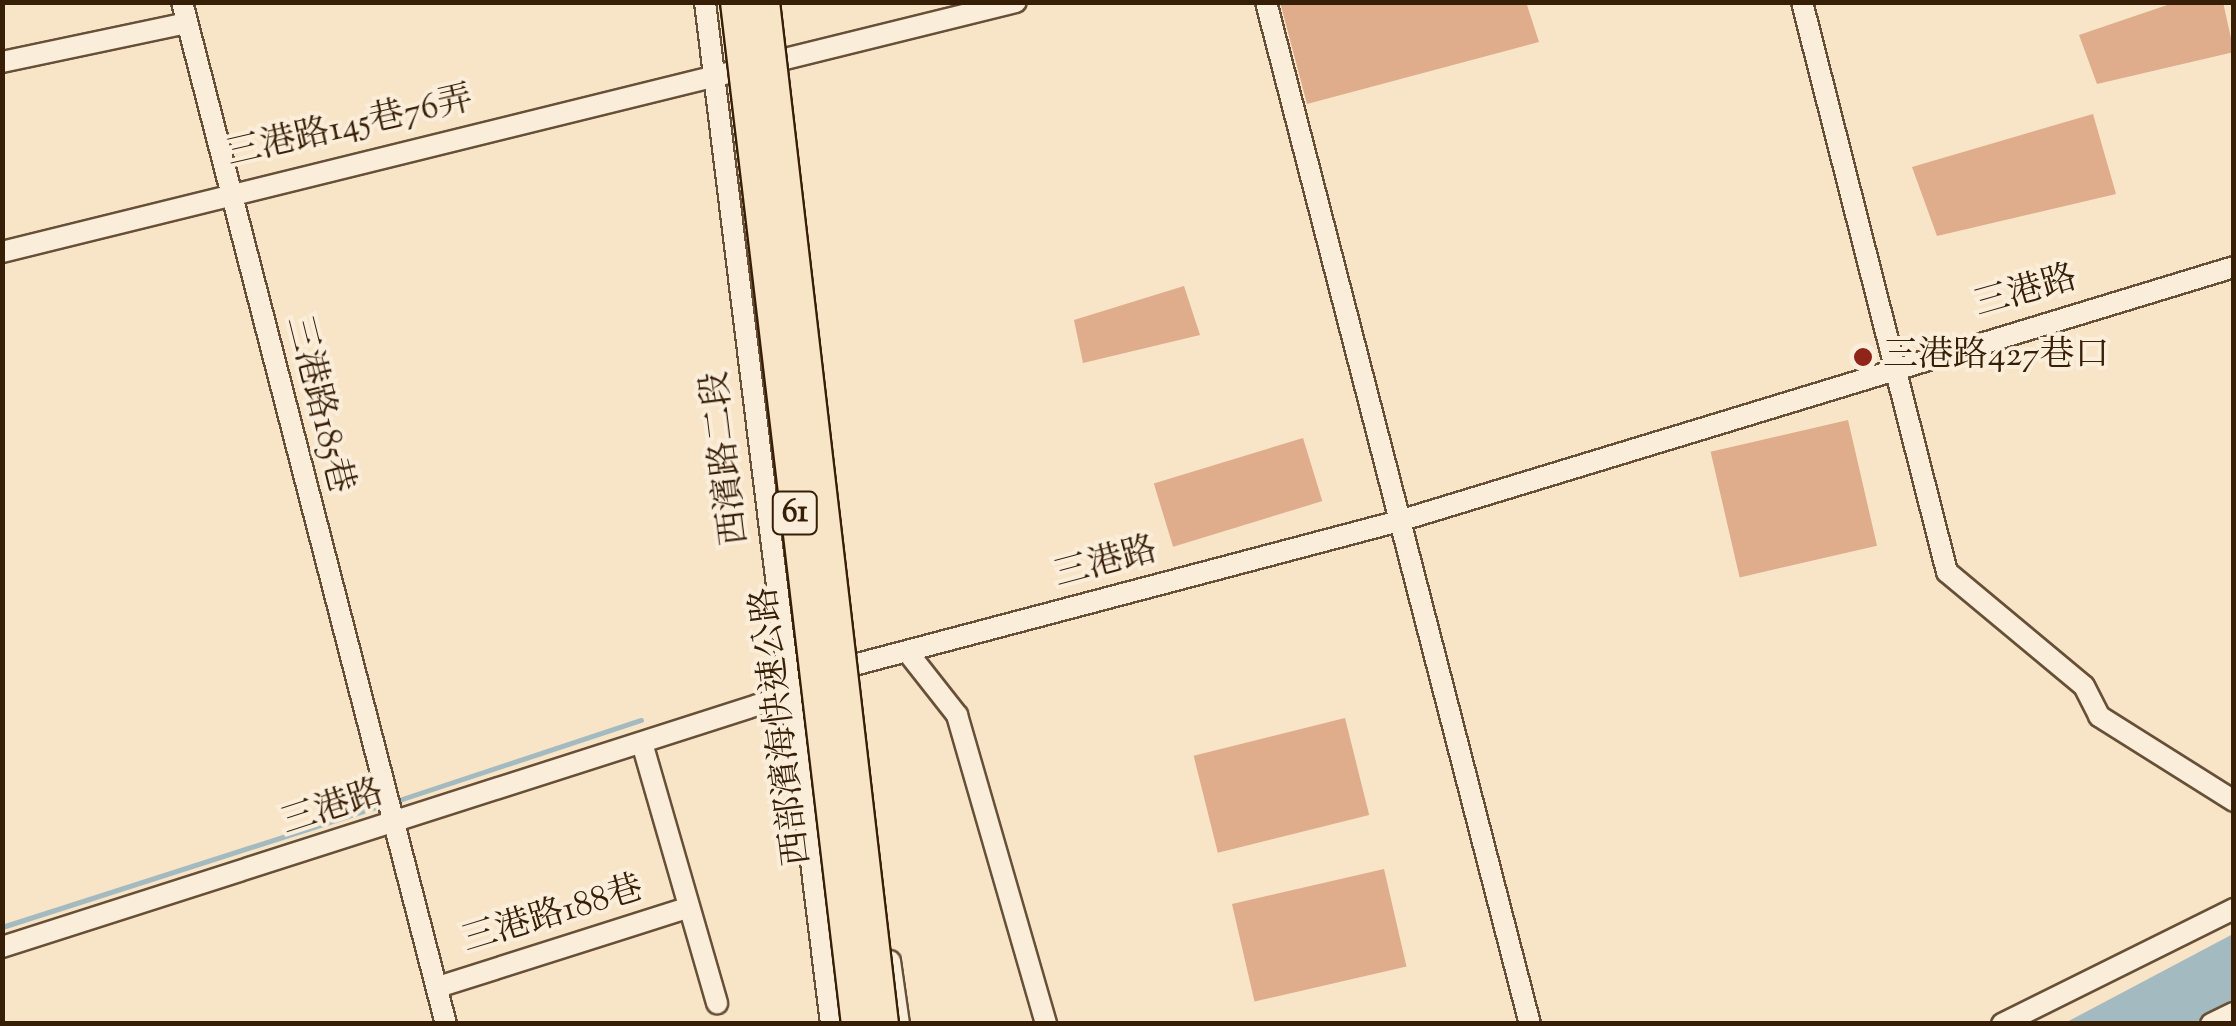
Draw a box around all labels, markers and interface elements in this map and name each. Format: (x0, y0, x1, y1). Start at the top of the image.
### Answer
street label: 三港路145巷76弄 (223, 79, 477, 177)
street label: 三港路 (1970, 258, 2082, 328)
street label: 三港路185巷 (276, 312, 360, 498)
place label: 三港路427巷口 (1883, 336, 2110, 378)
marker: 三港路427巷口 (1852, 346, 1874, 368)
street label: 西濱路二段 (695, 369, 759, 547)
road number: 61 (770, 486, 820, 540)
street label: 三港路 (1050, 530, 1162, 598)
street label: 西部濱海快速公路 (745, 584, 821, 868)
street label: 三港路 (277, 773, 389, 845)
street label: 三港路188巷 (457, 869, 649, 963)

